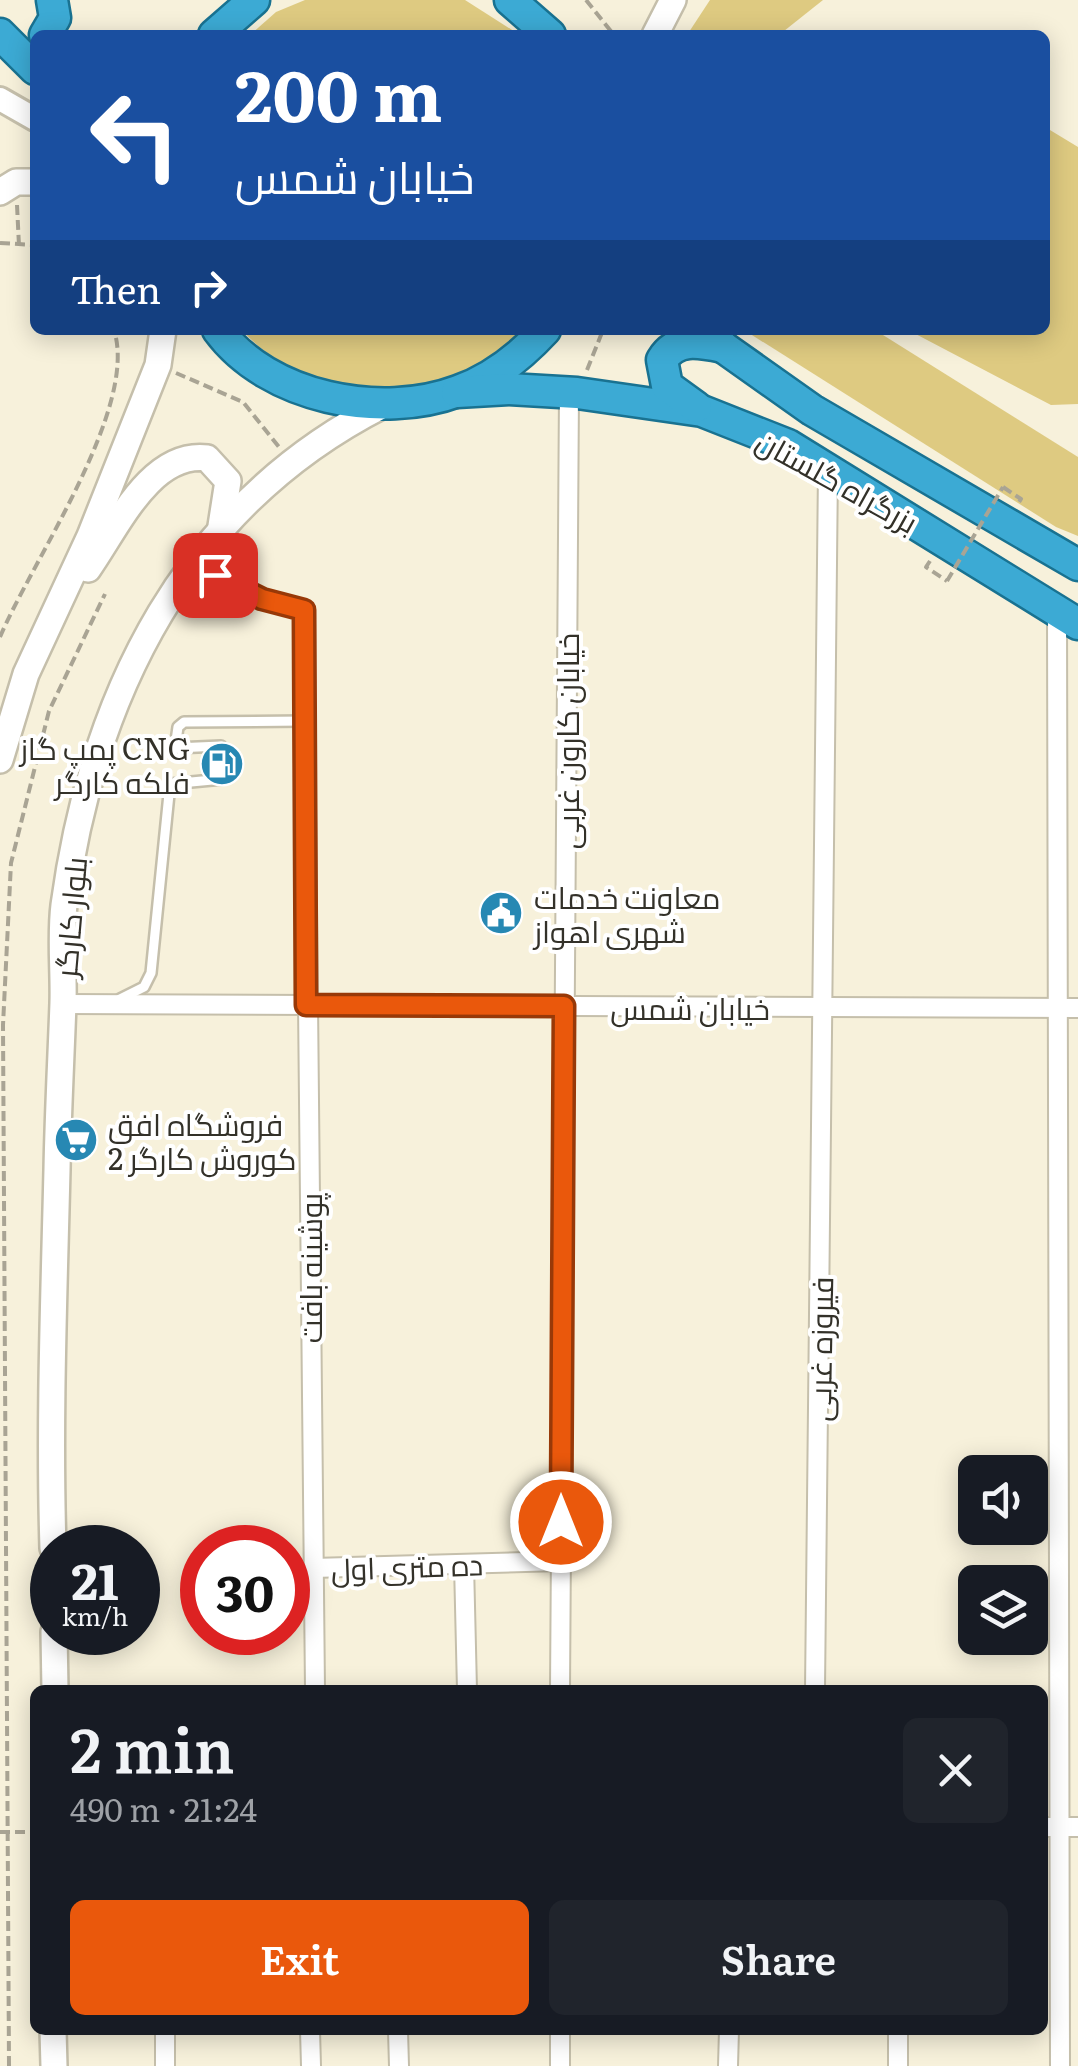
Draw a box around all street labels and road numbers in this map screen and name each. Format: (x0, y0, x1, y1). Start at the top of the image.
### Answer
street label: بزرگراه گلستان (749, 417, 927, 543)
street label: خیابان کارون غربی (544, 633, 588, 849)
street label: بلوار کارگر (42, 855, 96, 981)
street label: خیابان شمس (610, 985, 770, 1029)
street label: پوشینه بافت (287, 1193, 331, 1343)
street label: فیروزه غربی (796, 1276, 842, 1422)
street label: ده متری اول (330, 1540, 484, 1590)

